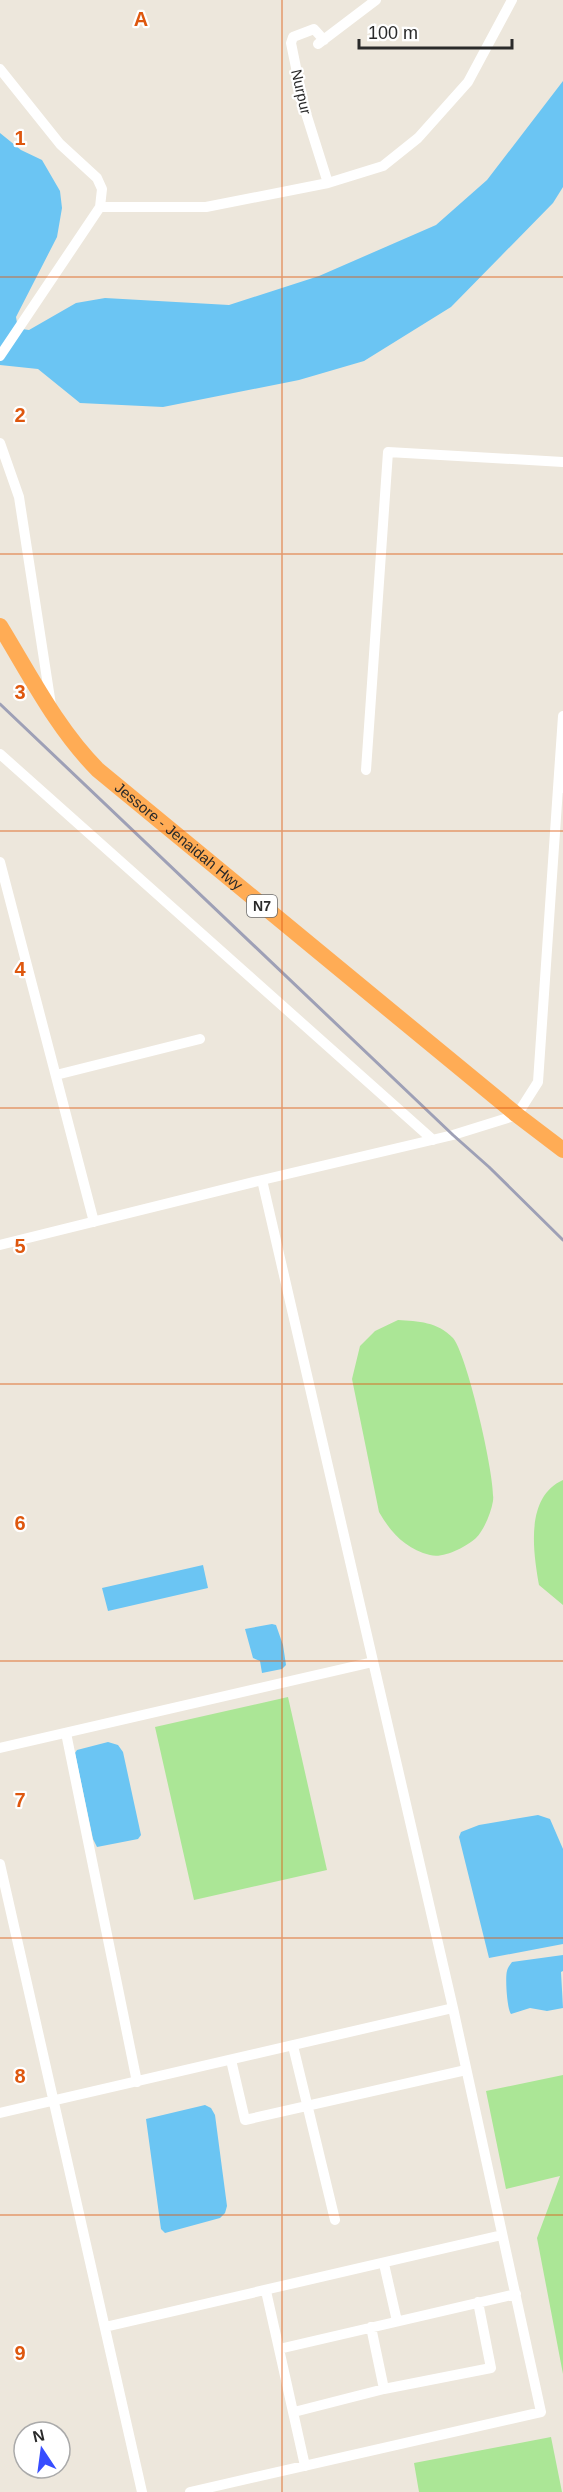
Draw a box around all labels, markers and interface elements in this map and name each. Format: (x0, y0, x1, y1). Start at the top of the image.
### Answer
text: A (134, 8, 148, 30)
scale bar (359, 12, 512, 50)
text: 100 m (368, 23, 418, 43)
street label: Nurpur (288, 68, 315, 116)
text: 1 (14, 127, 26, 149)
text: 2 (14, 404, 26, 426)
text: 3 (14, 681, 26, 703)
street label: Jessore - Jenaidah Hwy (112, 778, 246, 894)
road number: N7 (247, 895, 277, 917)
text: 4 (14, 958, 26, 980)
text: 5 (14, 1235, 26, 1257)
text: 6 (14, 1512, 26, 1534)
text: 7 (14, 1789, 26, 1811)
text: 8 (14, 2065, 26, 2087)
text: 9 (14, 2342, 26, 2364)
north arrow (12, 2420, 72, 2480)
text: N (31, 2426, 46, 2445)

